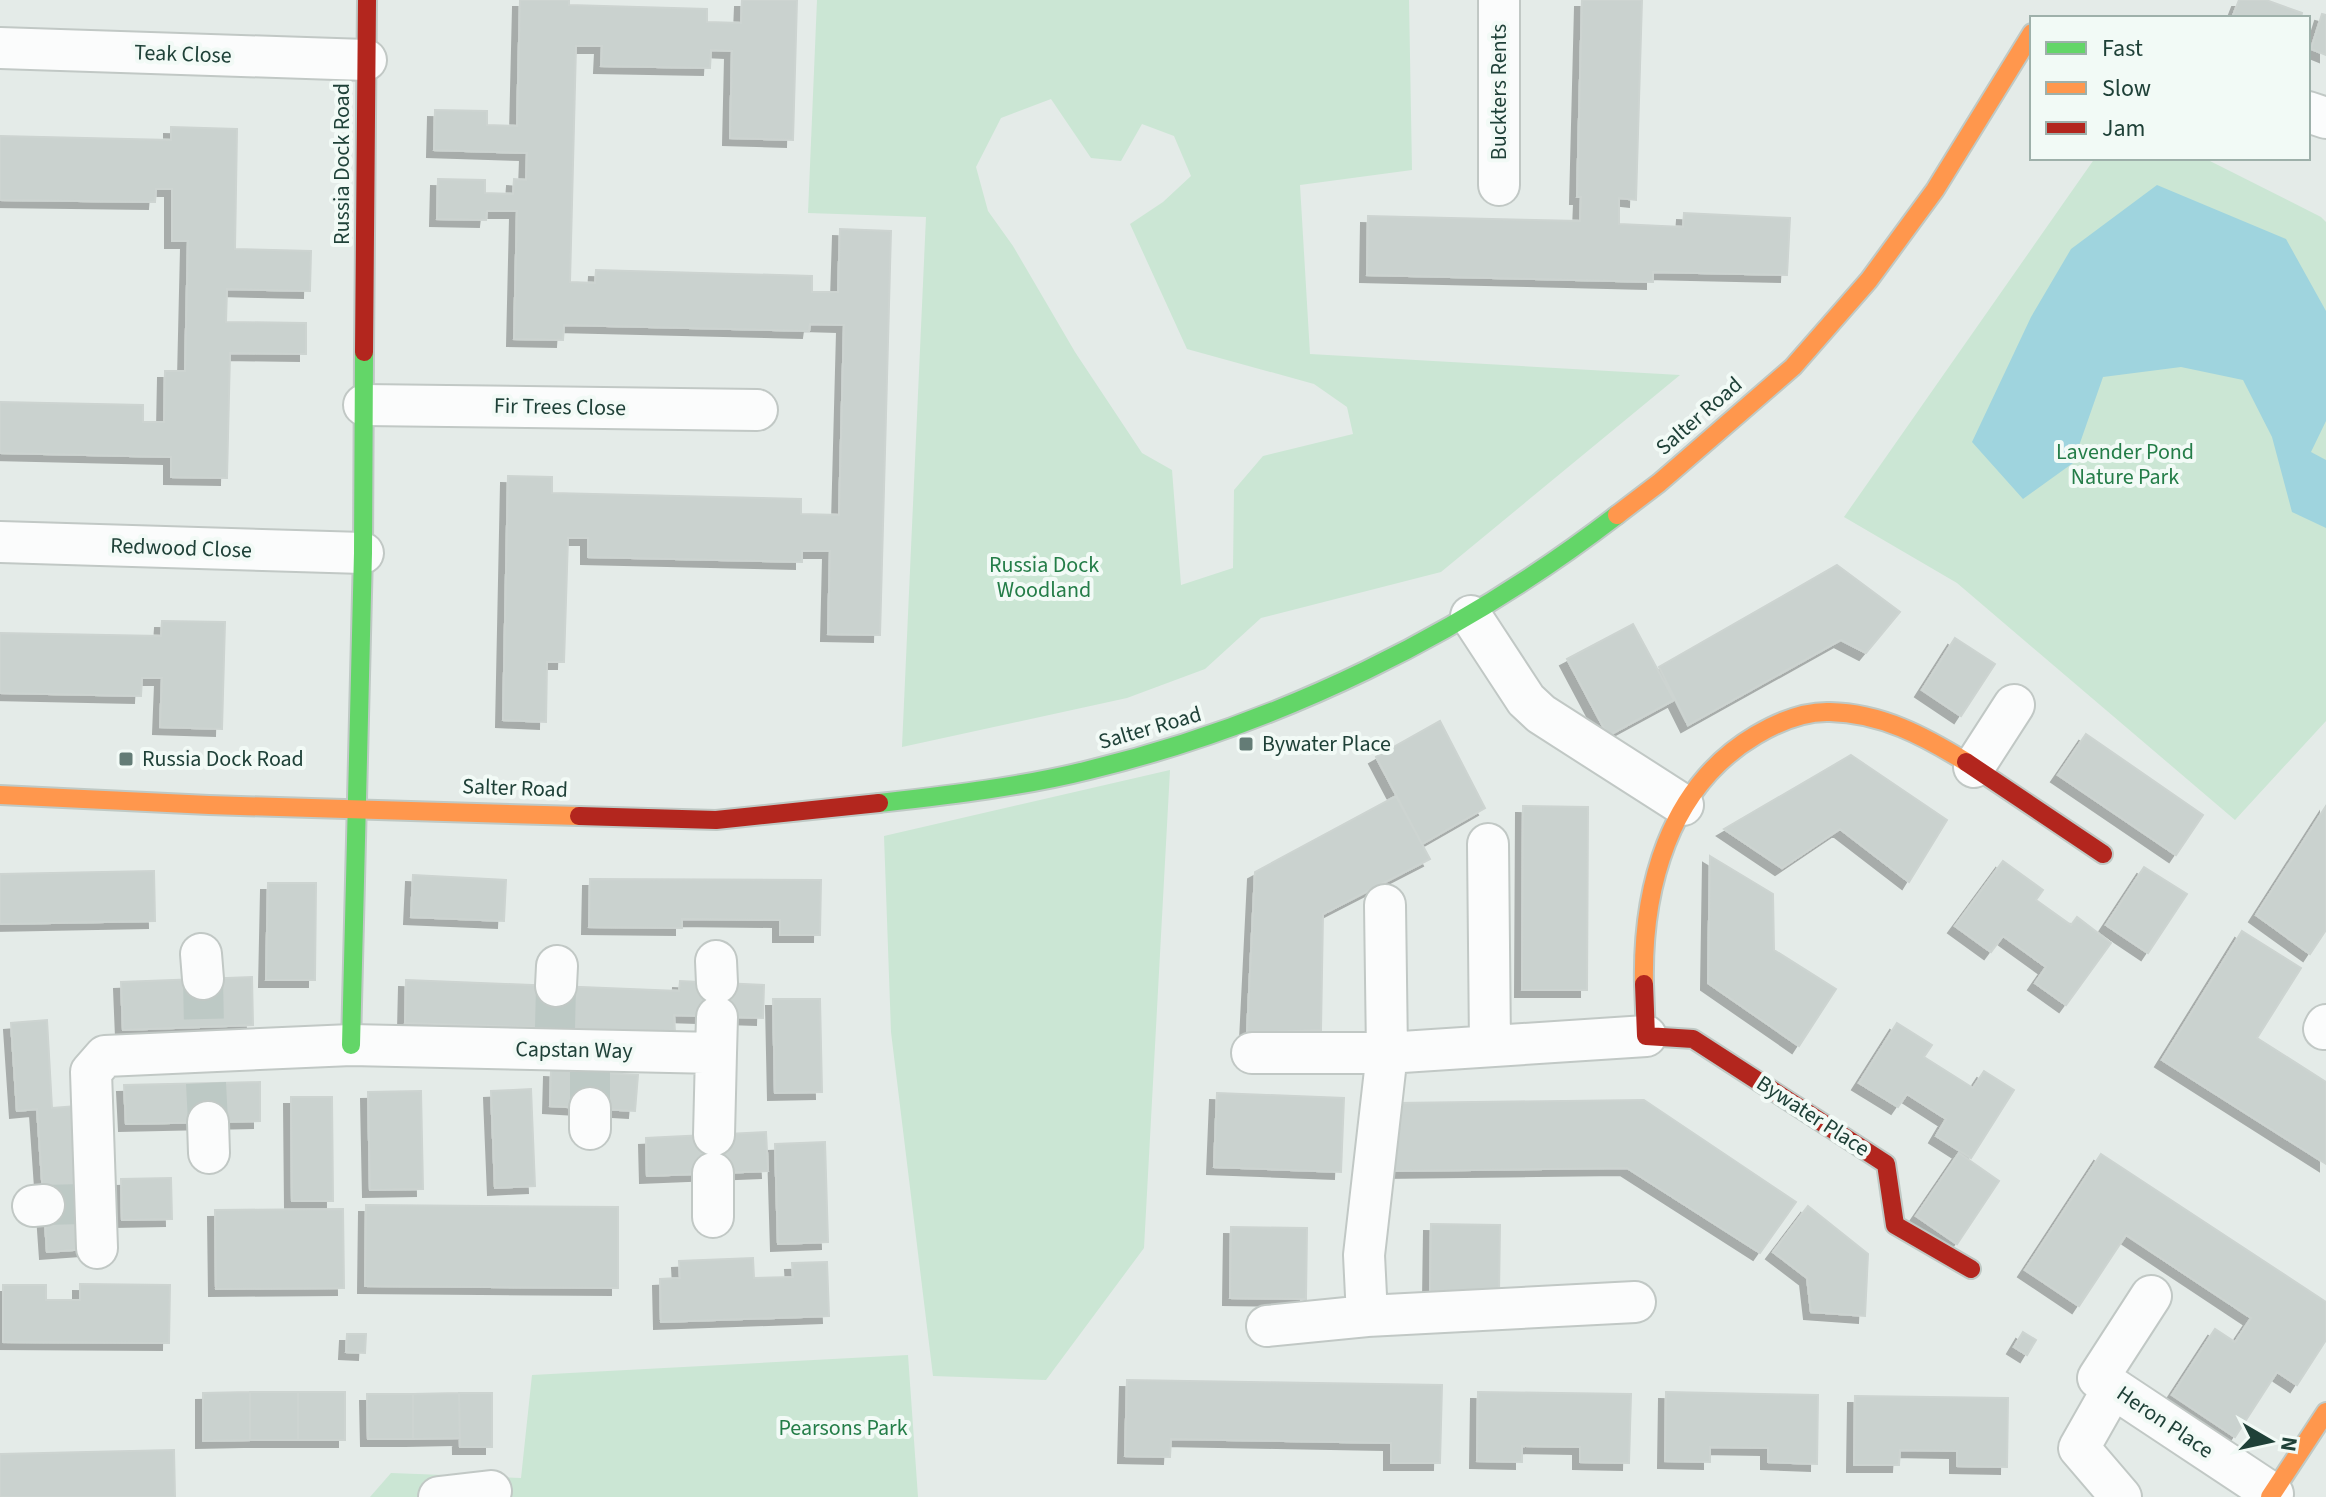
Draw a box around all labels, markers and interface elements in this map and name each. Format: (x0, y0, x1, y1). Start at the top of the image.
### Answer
legend (2030, 16, 2310, 160)
street label: Buckters Rents (1483, 24, 1515, 160)
text: Fast (2102, 31, 2143, 66)
street label: Teak Close (134, 36, 232, 72)
text: Slow (2102, 71, 2151, 106)
street label: Russia Dock Road (326, 83, 358, 245)
text: Jam (2102, 111, 2146, 146)
street label: Salter Road (1649, 369, 1749, 463)
street label: Fir Trees Close (494, 390, 626, 424)
park label: Lavender Pond Nature Park (2056, 436, 2194, 493)
street label: Redwood Close (110, 530, 252, 566)
park label: Russia Dock Woodland (989, 549, 1099, 606)
street label: Salter Road (1095, 698, 1205, 758)
place label: Bywater Place (1262, 728, 1391, 760)
marker: Bywater Place (1237, 735, 1255, 753)
place label: Russia Dock Road (142, 743, 304, 775)
marker: Russia Dock Road (117, 750, 135, 768)
street label: Salter Road (462, 770, 568, 806)
street label: Capstan Way (515, 1033, 634, 1067)
street label: Bywater Place (1750, 1067, 1876, 1165)
street label: Heron Place (2110, 1378, 2220, 1466)
north arrow (2230, 1401, 2310, 1481)
park label: Pearsons Park (778, 1412, 908, 1444)
text: N (2272, 1434, 2306, 1454)

